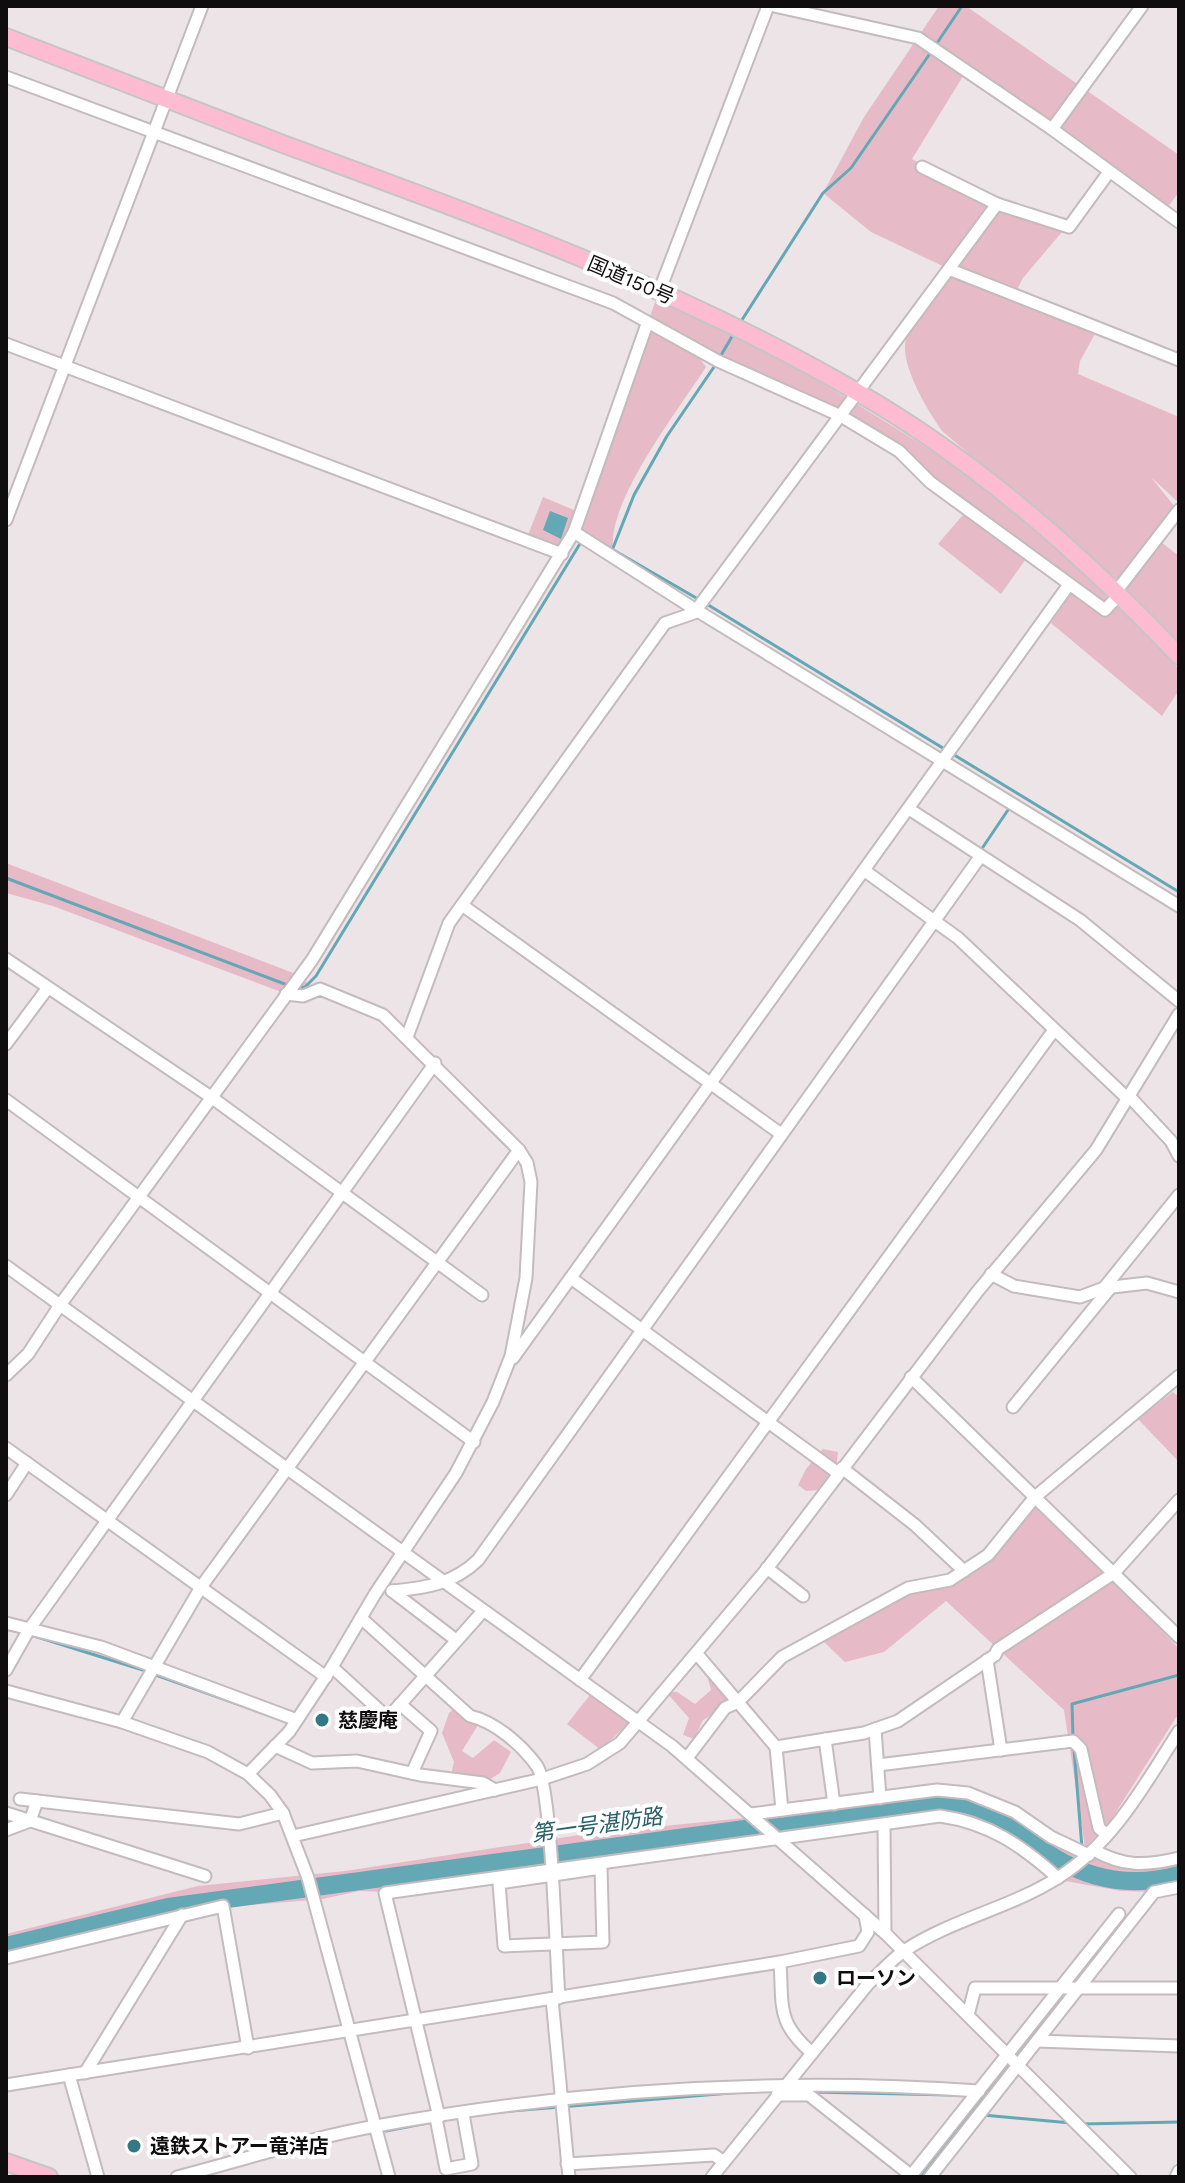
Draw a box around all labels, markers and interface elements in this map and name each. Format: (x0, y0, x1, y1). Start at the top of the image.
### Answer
street label: 国道150号 (584, 251, 678, 309)
place label: 慈慶庵 (338, 1708, 398, 1732)
marker: 慈慶庵 (313, 1711, 331, 1729)
water label: 第一号湛防路 (530, 1803, 666, 1847)
place label: ローソン (836, 1966, 916, 1990)
marker: ローソン (811, 1969, 829, 1987)
place label: 遠鉄ストアー竜洋店 (150, 2134, 329, 2158)
marker: 遠鉄ストアー竜洋店 (125, 2137, 143, 2155)

